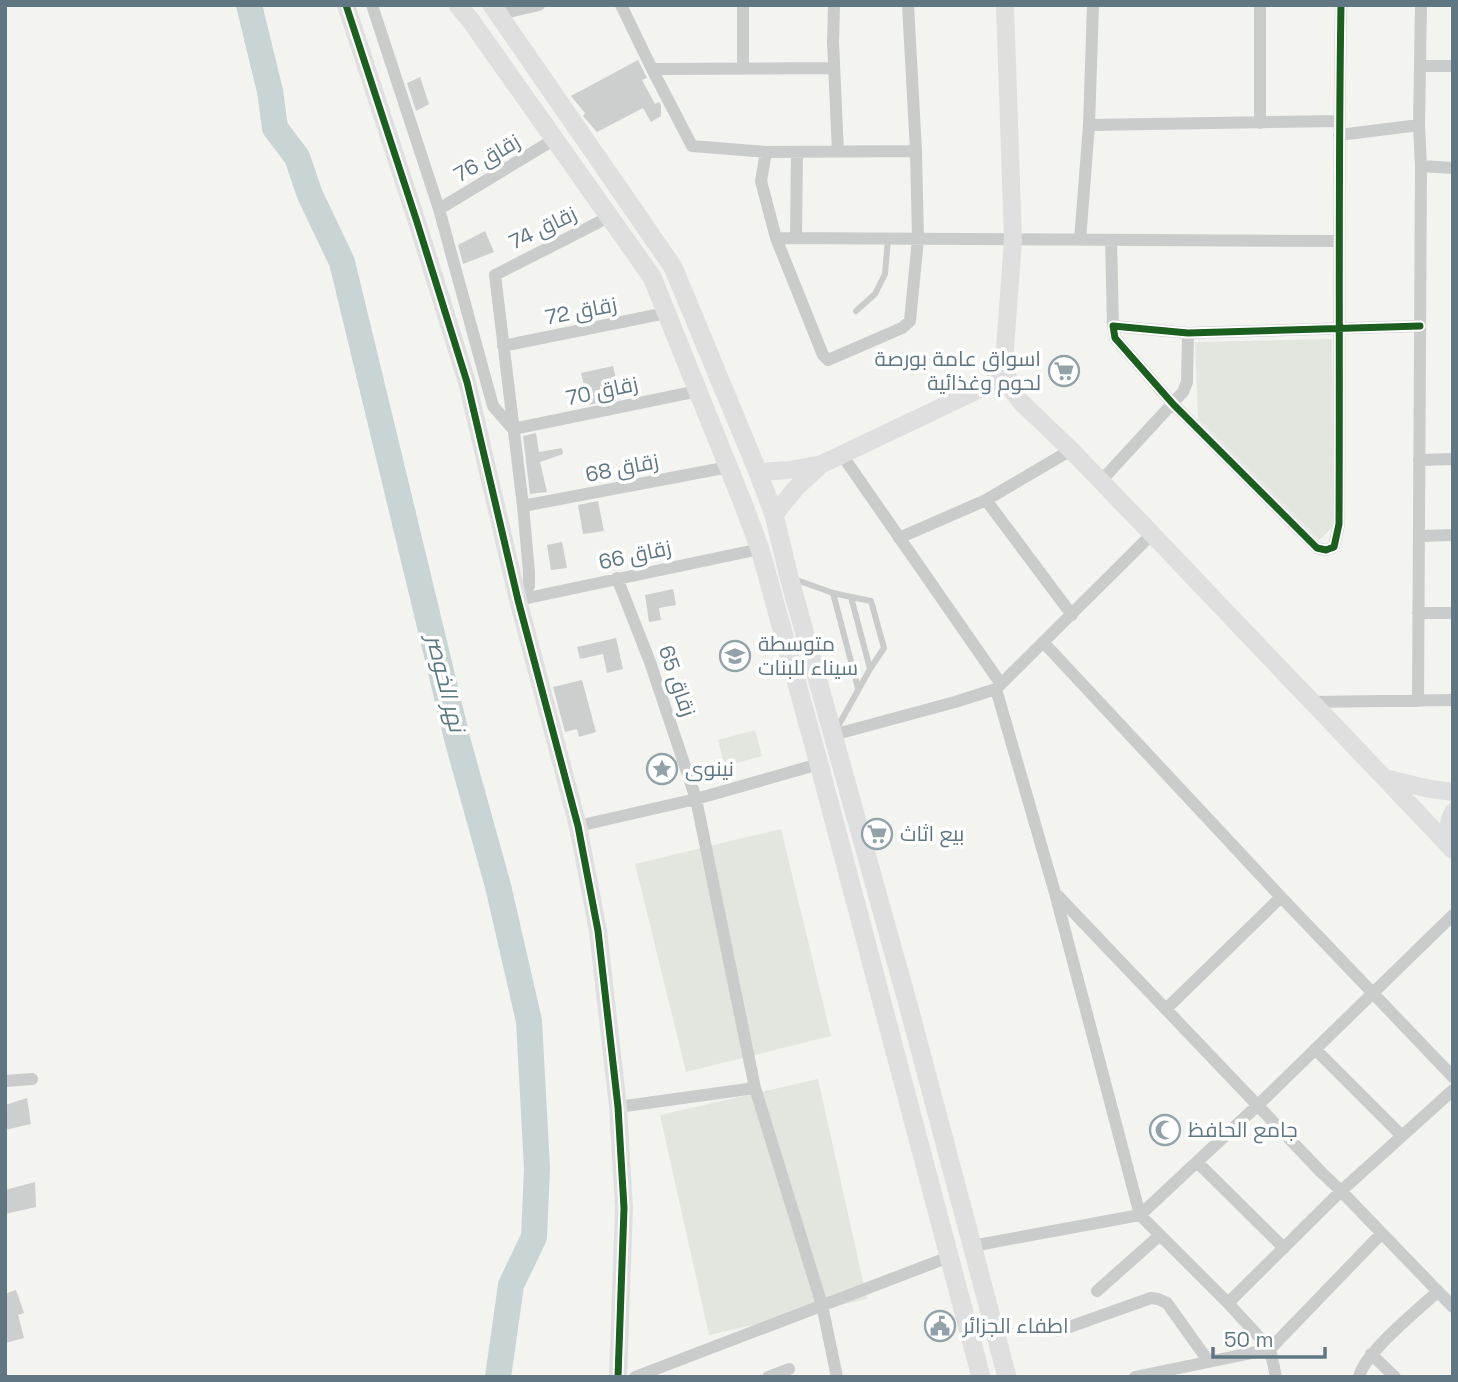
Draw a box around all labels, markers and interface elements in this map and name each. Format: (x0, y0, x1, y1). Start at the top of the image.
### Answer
street label: زقاق 76 (449, 127, 525, 188)
street label: زقاق 74 (505, 200, 581, 255)
street label: زقاق 72 (543, 290, 619, 331)
place label: اسواق عامة بورصة لحوم وغذائية (874, 345, 1041, 397)
supermarket icon: اسواق عامة بورصة لحوم وغذائية (1047, 354, 1081, 388)
street label: زقاق 70 (563, 370, 640, 411)
street label: زقاق 68 (583, 447, 661, 488)
street label: زقاق 66 (596, 534, 674, 575)
water label: نهر الخوصر (419, 629, 473, 737)
place label: متوسطة سيناء للبنات (758, 630, 858, 681)
school or university icon: متوسطة سيناء للبنات (718, 639, 752, 673)
street label: زقاق 65 (653, 642, 702, 720)
place icon: نينوى (645, 752, 679, 786)
place label: نينوى (685, 755, 734, 782)
supermarket icon: بيع اثاث (860, 817, 894, 851)
place label: بيع اثاث (900, 820, 964, 848)
mosque icon: جامع الحافظ (1148, 1113, 1182, 1147)
place label: جامع الحافظ (1188, 1116, 1298, 1144)
public building icon: اطفاء الجزائر (923, 1309, 957, 1343)
place label: اطفاء الجزائر (962, 1312, 1069, 1339)
scale bar (1213, 1316, 1325, 1360)
text: 50 m (1224, 1326, 1274, 1353)

